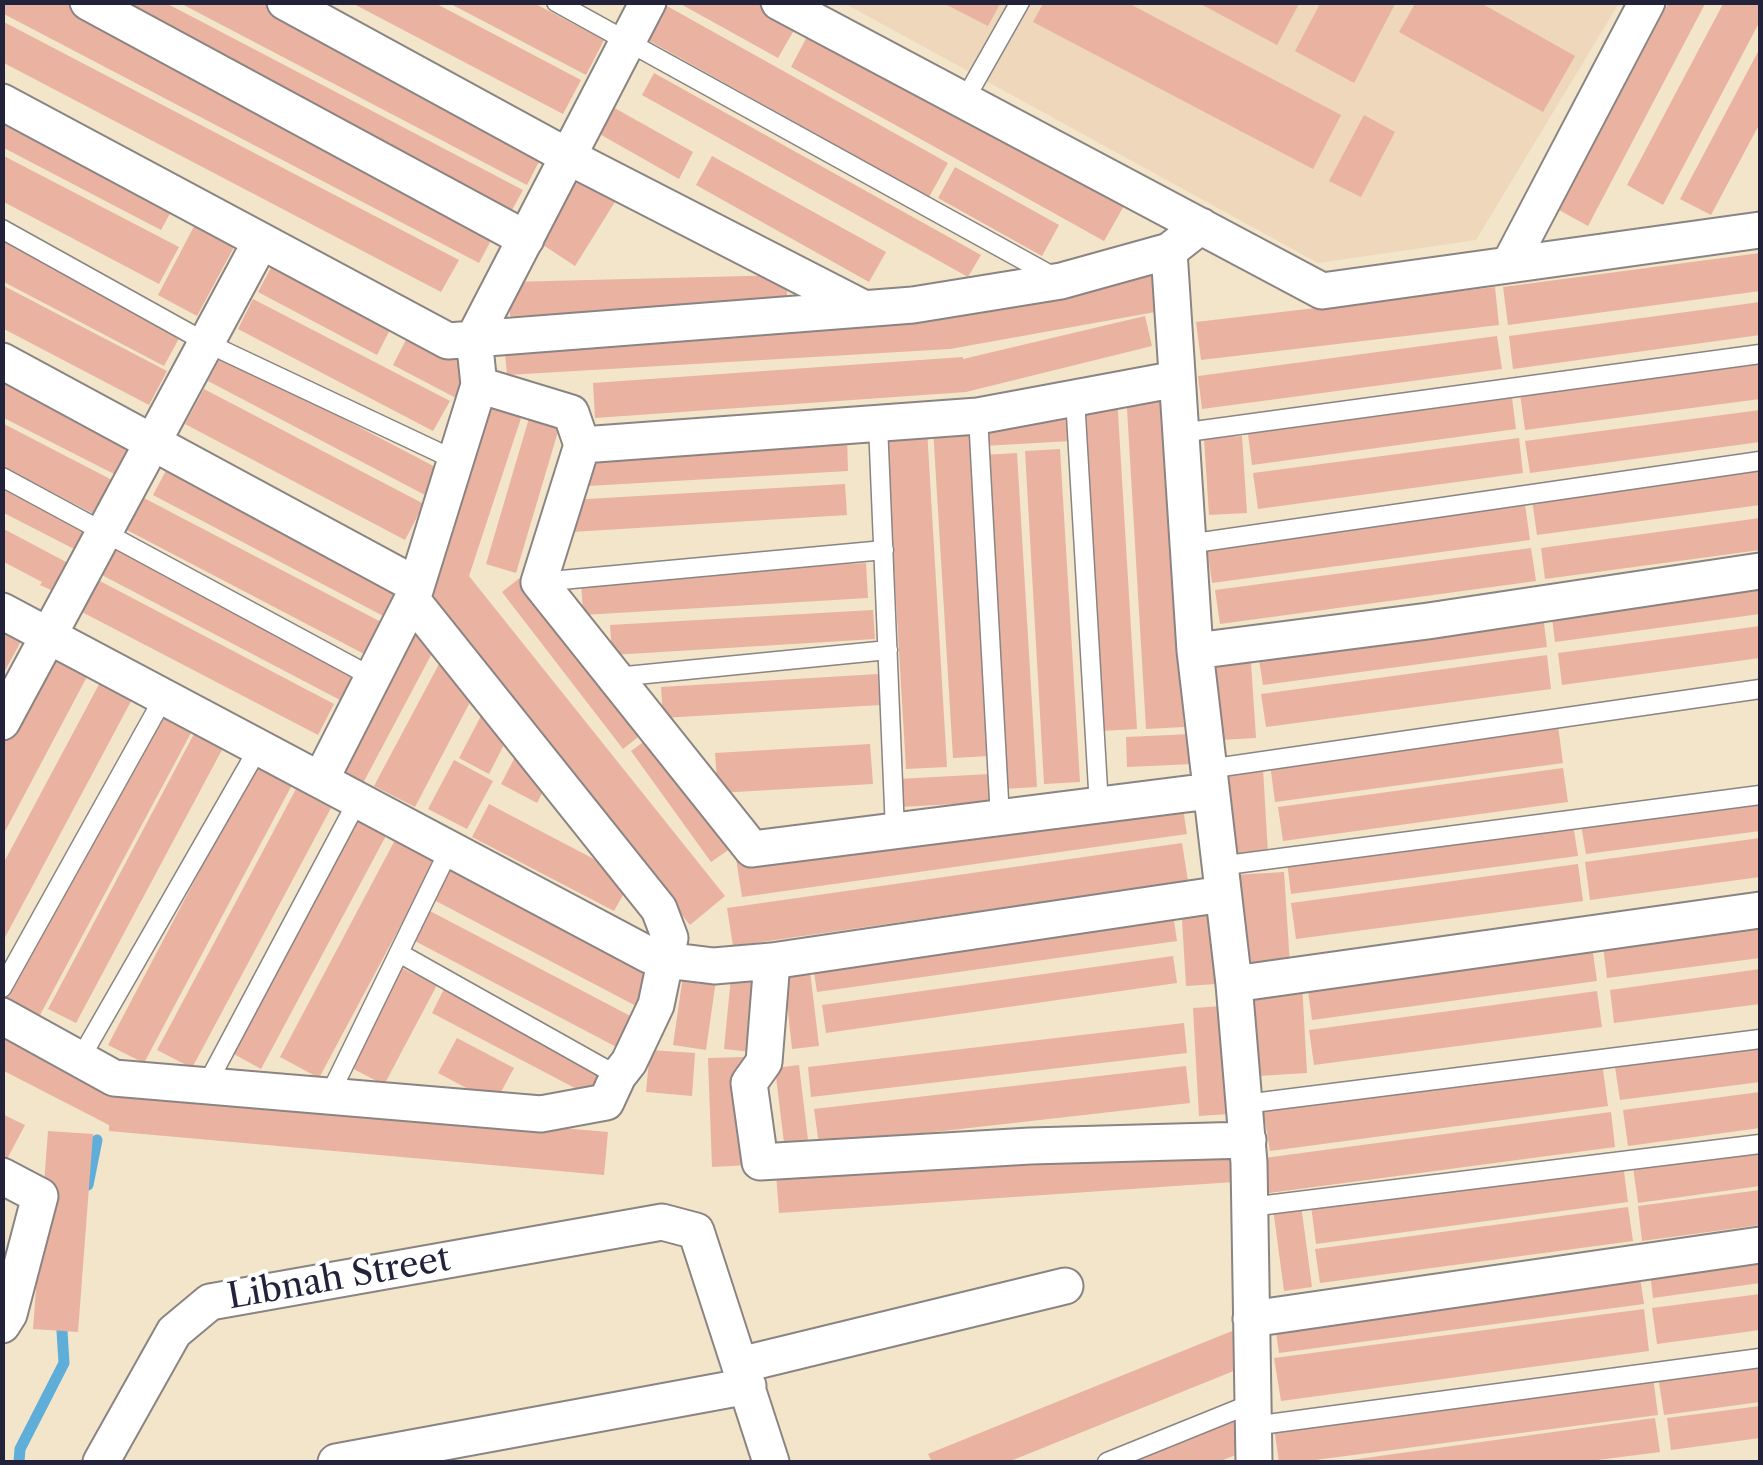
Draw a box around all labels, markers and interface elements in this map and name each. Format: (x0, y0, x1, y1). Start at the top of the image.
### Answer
street label: Libnah Street (224, 1239, 454, 1319)

